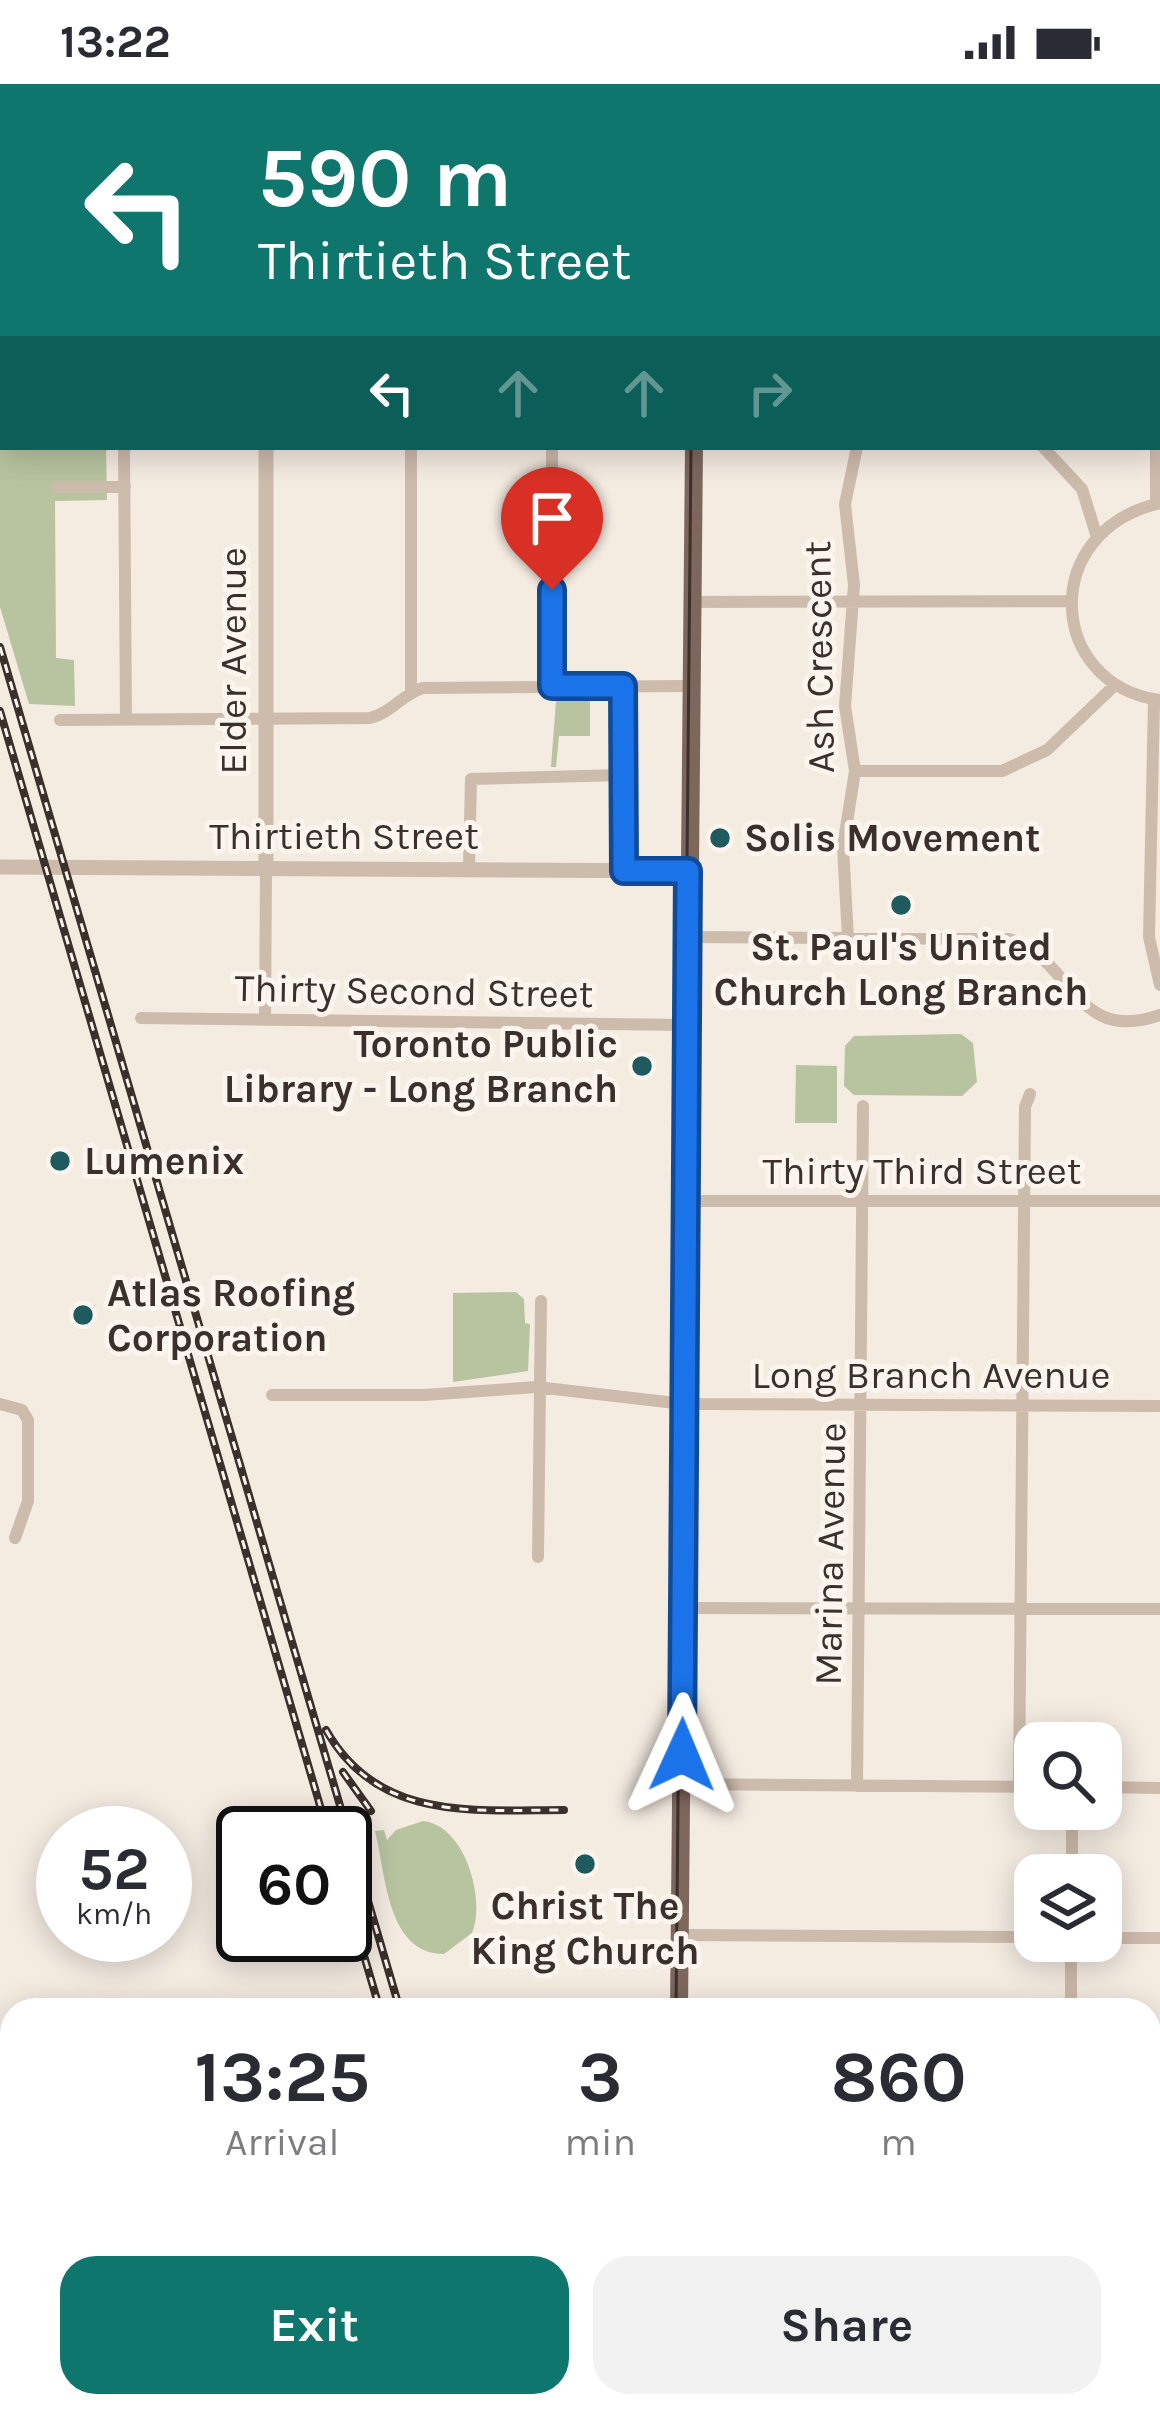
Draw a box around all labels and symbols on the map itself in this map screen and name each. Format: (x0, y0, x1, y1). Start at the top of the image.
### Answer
pin (501, 467, 603, 590)
street label: Ash Crescent (794, 540, 844, 774)
street label: Elder Avenue (210, 547, 256, 775)
street label: Thirtieth Street (209, 813, 479, 859)
place label: Solis Movement (744, 815, 1041, 861)
marker: Solis Movement (707, 825, 733, 851)
marker: St. Paul's United Church Long Branch (888, 892, 914, 918)
place label: St. Paul's United Church Long Branch (714, 924, 1088, 1015)
street label: Thirty Second Street (234, 965, 594, 1017)
place label: Toronto Public Library - Long Branch (224, 1021, 618, 1112)
marker: Toronto Public Library - Long Branch (629, 1053, 655, 1079)
place label: Lumenix (84, 1138, 244, 1184)
marker: Lumenix (47, 1148, 73, 1174)
street label: Thirty Third Street (762, 1148, 1082, 1194)
place label: Atlas Roofing Corporation (107, 1270, 355, 1361)
marker: Atlas Roofing Corporation (70, 1302, 96, 1328)
street label: Long Branch Avenue (752, 1352, 1110, 1398)
street label: Marina Avenue (805, 1422, 855, 1686)
position arrow (619, 1692, 745, 1818)
speed limit sign: 60 (216, 1806, 372, 1962)
marker: Christ The King Church (572, 1851, 598, 1877)
place label: Christ The King Church (471, 1883, 699, 1974)

